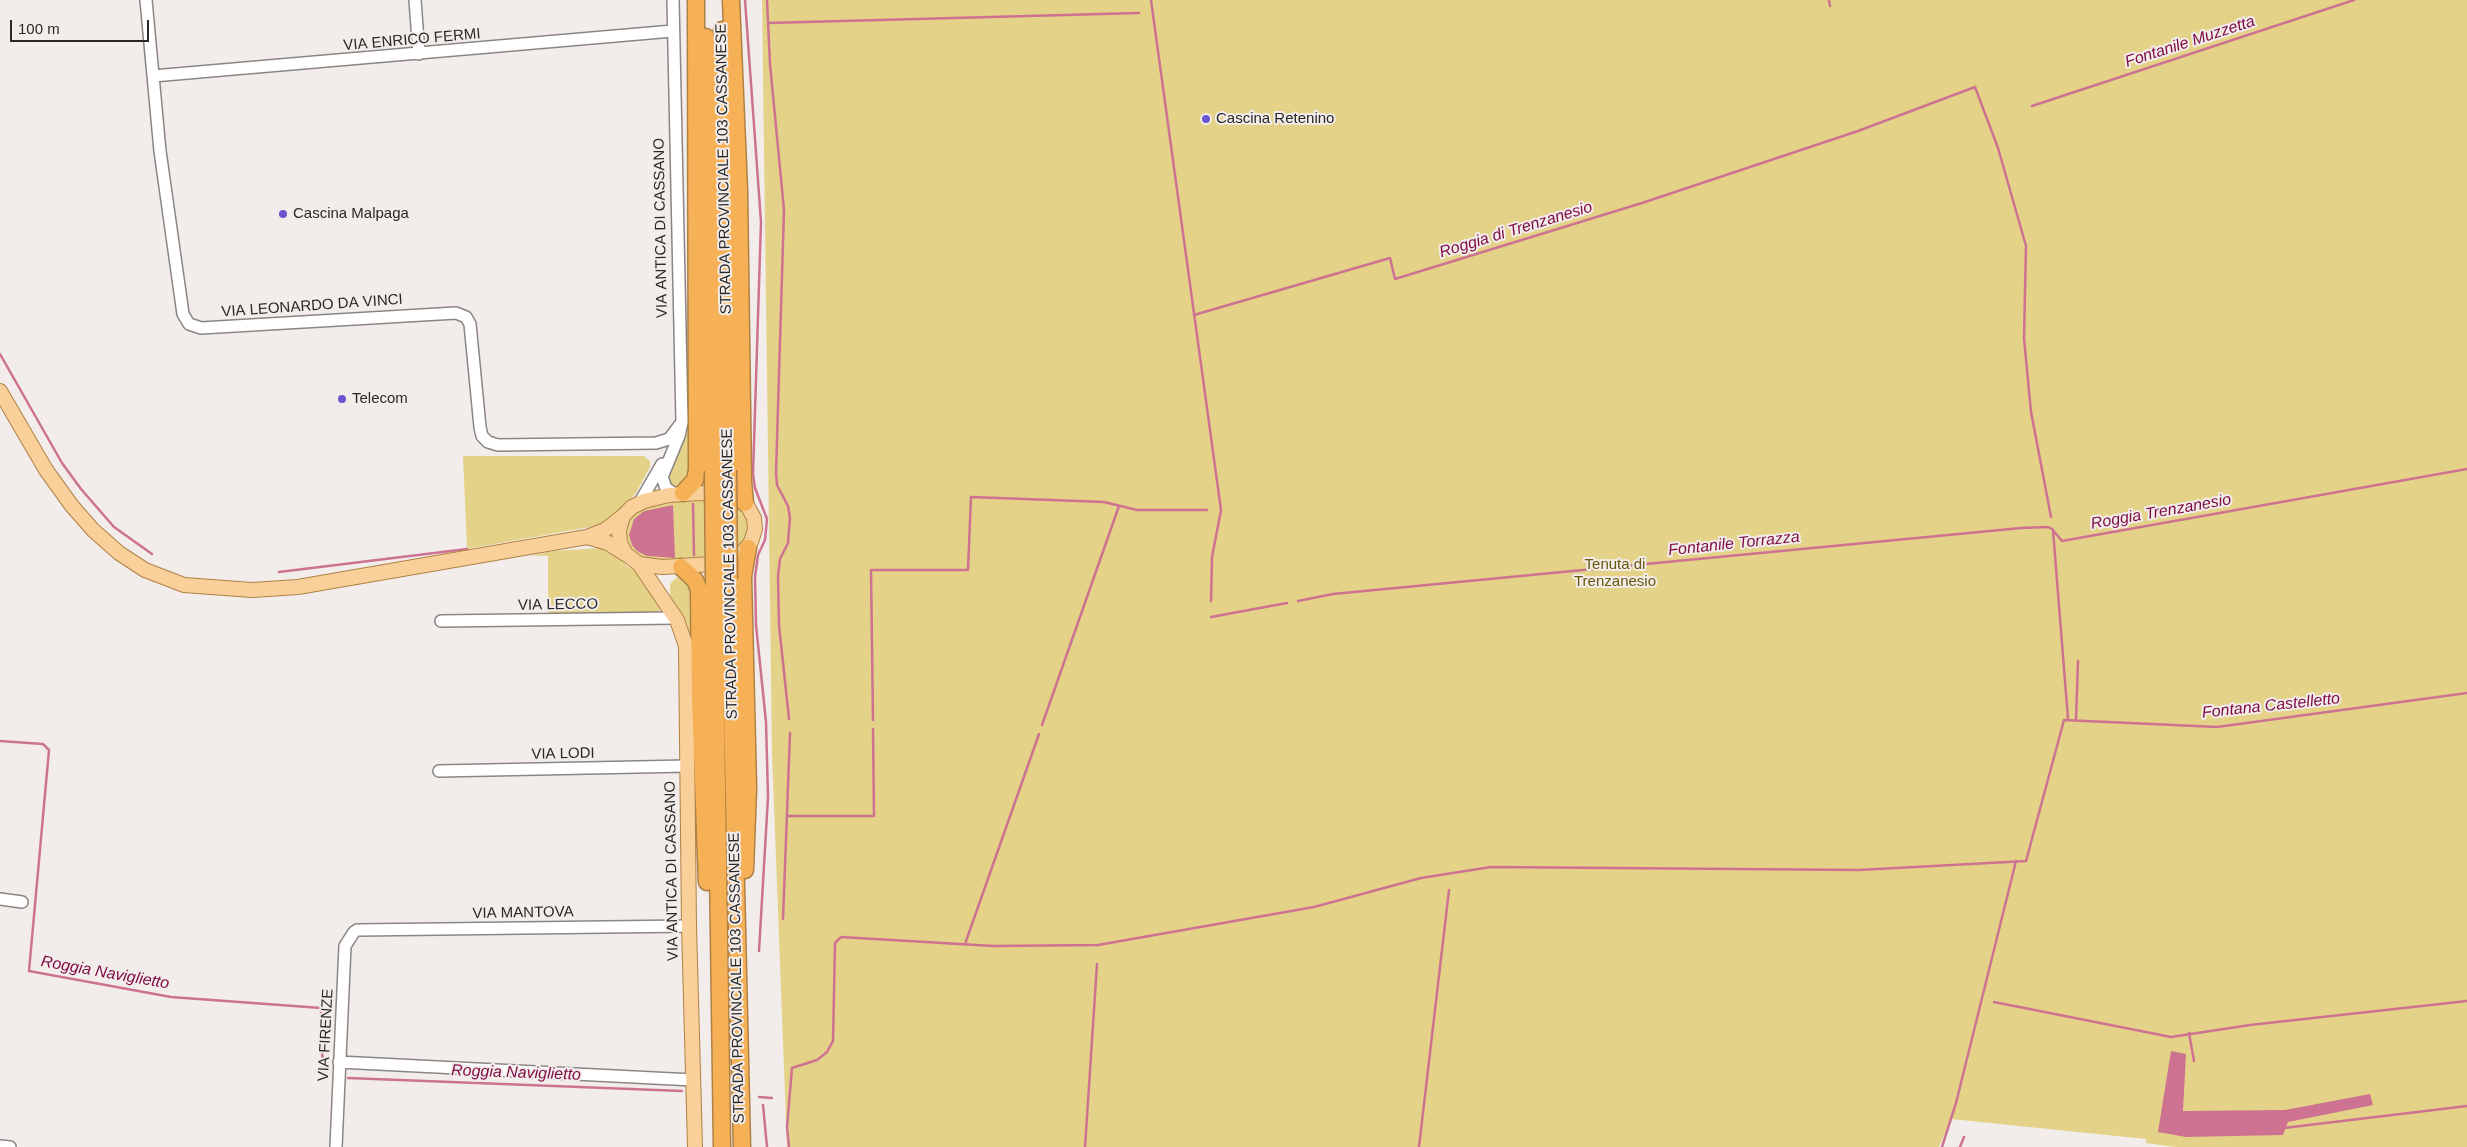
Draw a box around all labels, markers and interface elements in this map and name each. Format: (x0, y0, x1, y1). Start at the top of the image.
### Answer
scale bar (12, 10, 151, 42)
water label: Fontanile Muzzetta (2123, 12, 2257, 72)
text: 100 m (18, 20, 60, 37)
street label: STRADA PROVINCIALE 103 CASSANESE (712, 23, 736, 315)
street label: VIA ENRICO FERMI (343, 25, 481, 55)
place label: Cascina Retenino (1216, 110, 1334, 128)
marker: Cascina Retenino (1200, 113, 1212, 125)
street label: VIA ANTICA DI CASSANO (650, 138, 672, 318)
water label: Roggia di Trenzanesio (1437, 198, 1595, 262)
place label: Cascina Malpaga (293, 205, 409, 223)
marker: Cascina Malpaga (277, 208, 289, 220)
street label: VIA LEONARDO DA VINCI (221, 291, 403, 321)
place label: Telecom (352, 390, 408, 408)
marker: Telecom (336, 393, 348, 405)
street label: STRADA PROVINCIALE 103 CASSANESE (718, 428, 742, 720)
water label: Roggia Trenzanesio (2089, 490, 2233, 534)
water label: Fontanile Torrazza (1667, 528, 1801, 560)
park label: Tenuta di Trenzanesio (1574, 556, 1656, 591)
street label: VIA LECCO (518, 595, 598, 615)
water label: Fontana Castelletto (2201, 689, 2341, 723)
street label: VIA LODI (531, 744, 595, 764)
street label: VIA ANTICA DI CASSANO (661, 781, 683, 961)
street label: STRADA PROVINCIALE 103 CASSANESE (725, 832, 749, 1124)
street label: VIA MANTOVA (472, 903, 574, 923)
water label: Roggia Naviglietto (39, 952, 171, 994)
street label: VIA FIRENZE (315, 988, 337, 1082)
water label: Roggia Naviglietto (451, 1061, 581, 1085)

